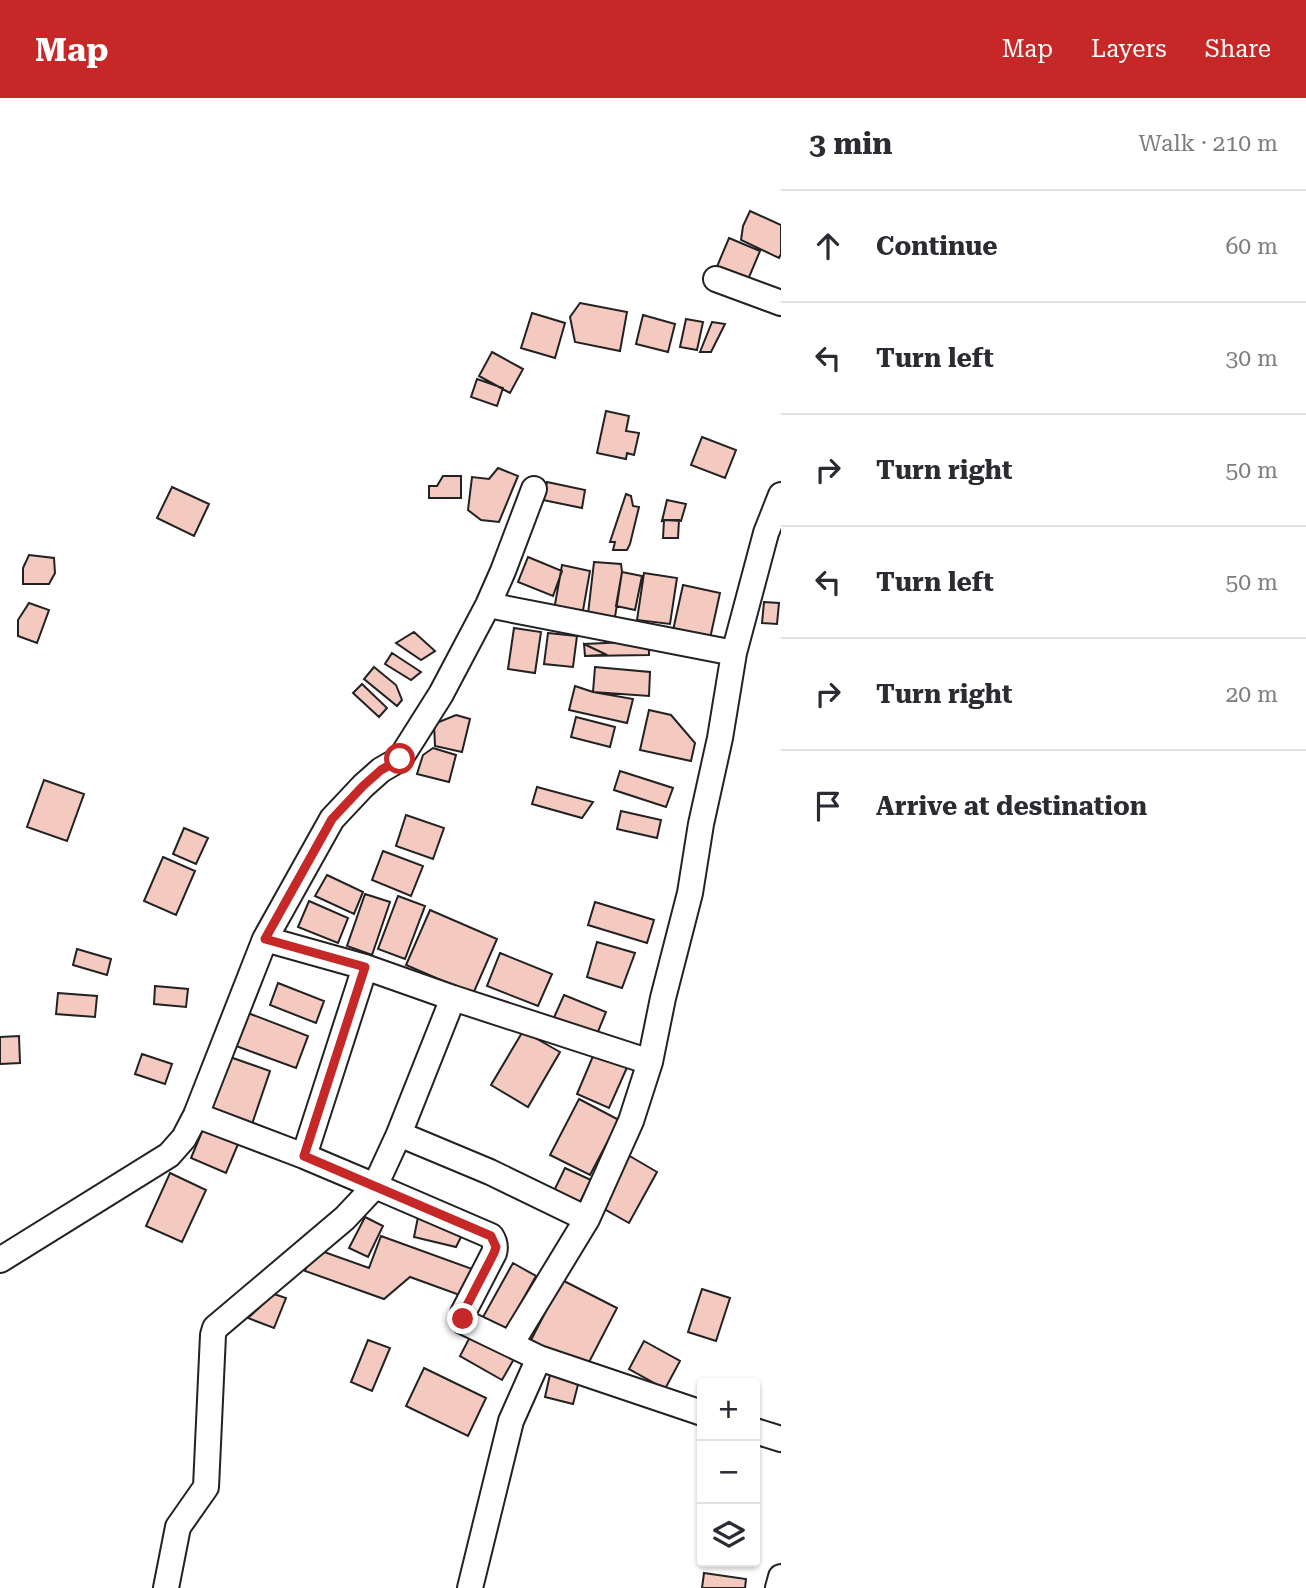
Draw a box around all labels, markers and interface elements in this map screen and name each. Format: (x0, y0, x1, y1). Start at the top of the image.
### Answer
text: Map (35, 30, 109, 69)
text: Map (1002, 35, 1053, 63)
text: Layers (1091, 35, 1167, 63)
text: Share (1205, 35, 1271, 63)
text: 3 min (809, 126, 892, 161)
text: Walk · 210 m (1139, 130, 1278, 157)
icon: ahead (809, 227, 847, 265)
text: Continue (876, 231, 998, 261)
text: 60 m (1225, 233, 1278, 260)
icon: left (809, 339, 847, 377)
text: Turn left (876, 343, 994, 373)
text: 30 m (1225, 345, 1278, 372)
icon: right (809, 451, 847, 489)
text: Turn right (876, 455, 1012, 485)
text: 50 m (1225, 457, 1278, 484)
icon: left (809, 563, 847, 601)
text: Turn left (876, 567, 994, 597)
text: 50 m (1225, 569, 1278, 596)
icon: right (809, 675, 847, 713)
text: Turn right (876, 679, 1012, 709)
text: 20 m (1225, 681, 1278, 708)
route start (384, 743, 415, 774)
icon: arrive (809, 787, 847, 825)
text: Arrive at destination (876, 791, 1147, 821)
route end (447, 1303, 478, 1334)
map controls (697, 1378, 760, 1567)
button: + (697, 1378, 760, 1441)
button: − (697, 1441, 760, 1504)
button: layers (697, 1504, 760, 1567)

